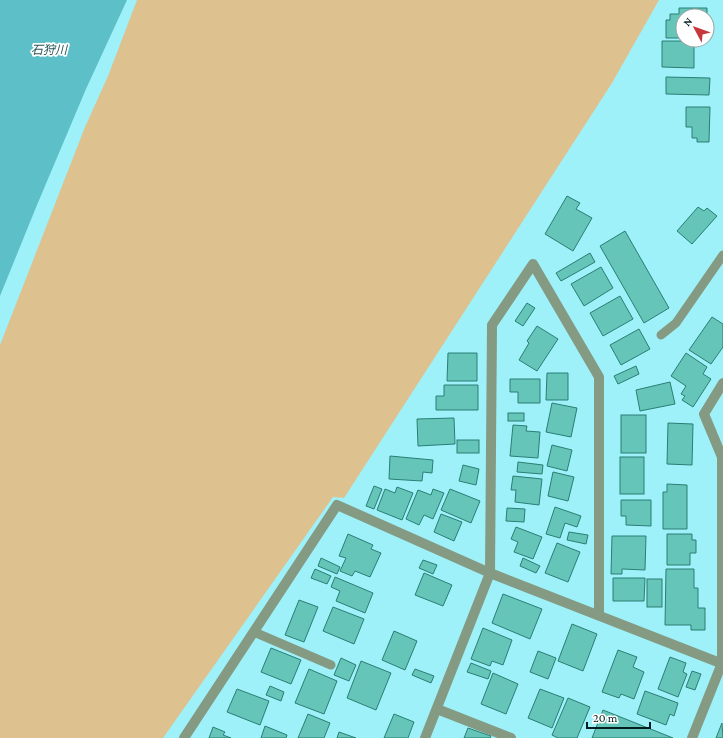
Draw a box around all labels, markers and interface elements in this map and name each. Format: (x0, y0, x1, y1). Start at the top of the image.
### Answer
north arrow (675, 8, 715, 48)
text: N (680, 14, 695, 28)
water label: 石狩川 (31, 43, 69, 57)
scale bar (587, 704, 650, 730)
text: 20 m (593, 711, 618, 725)

